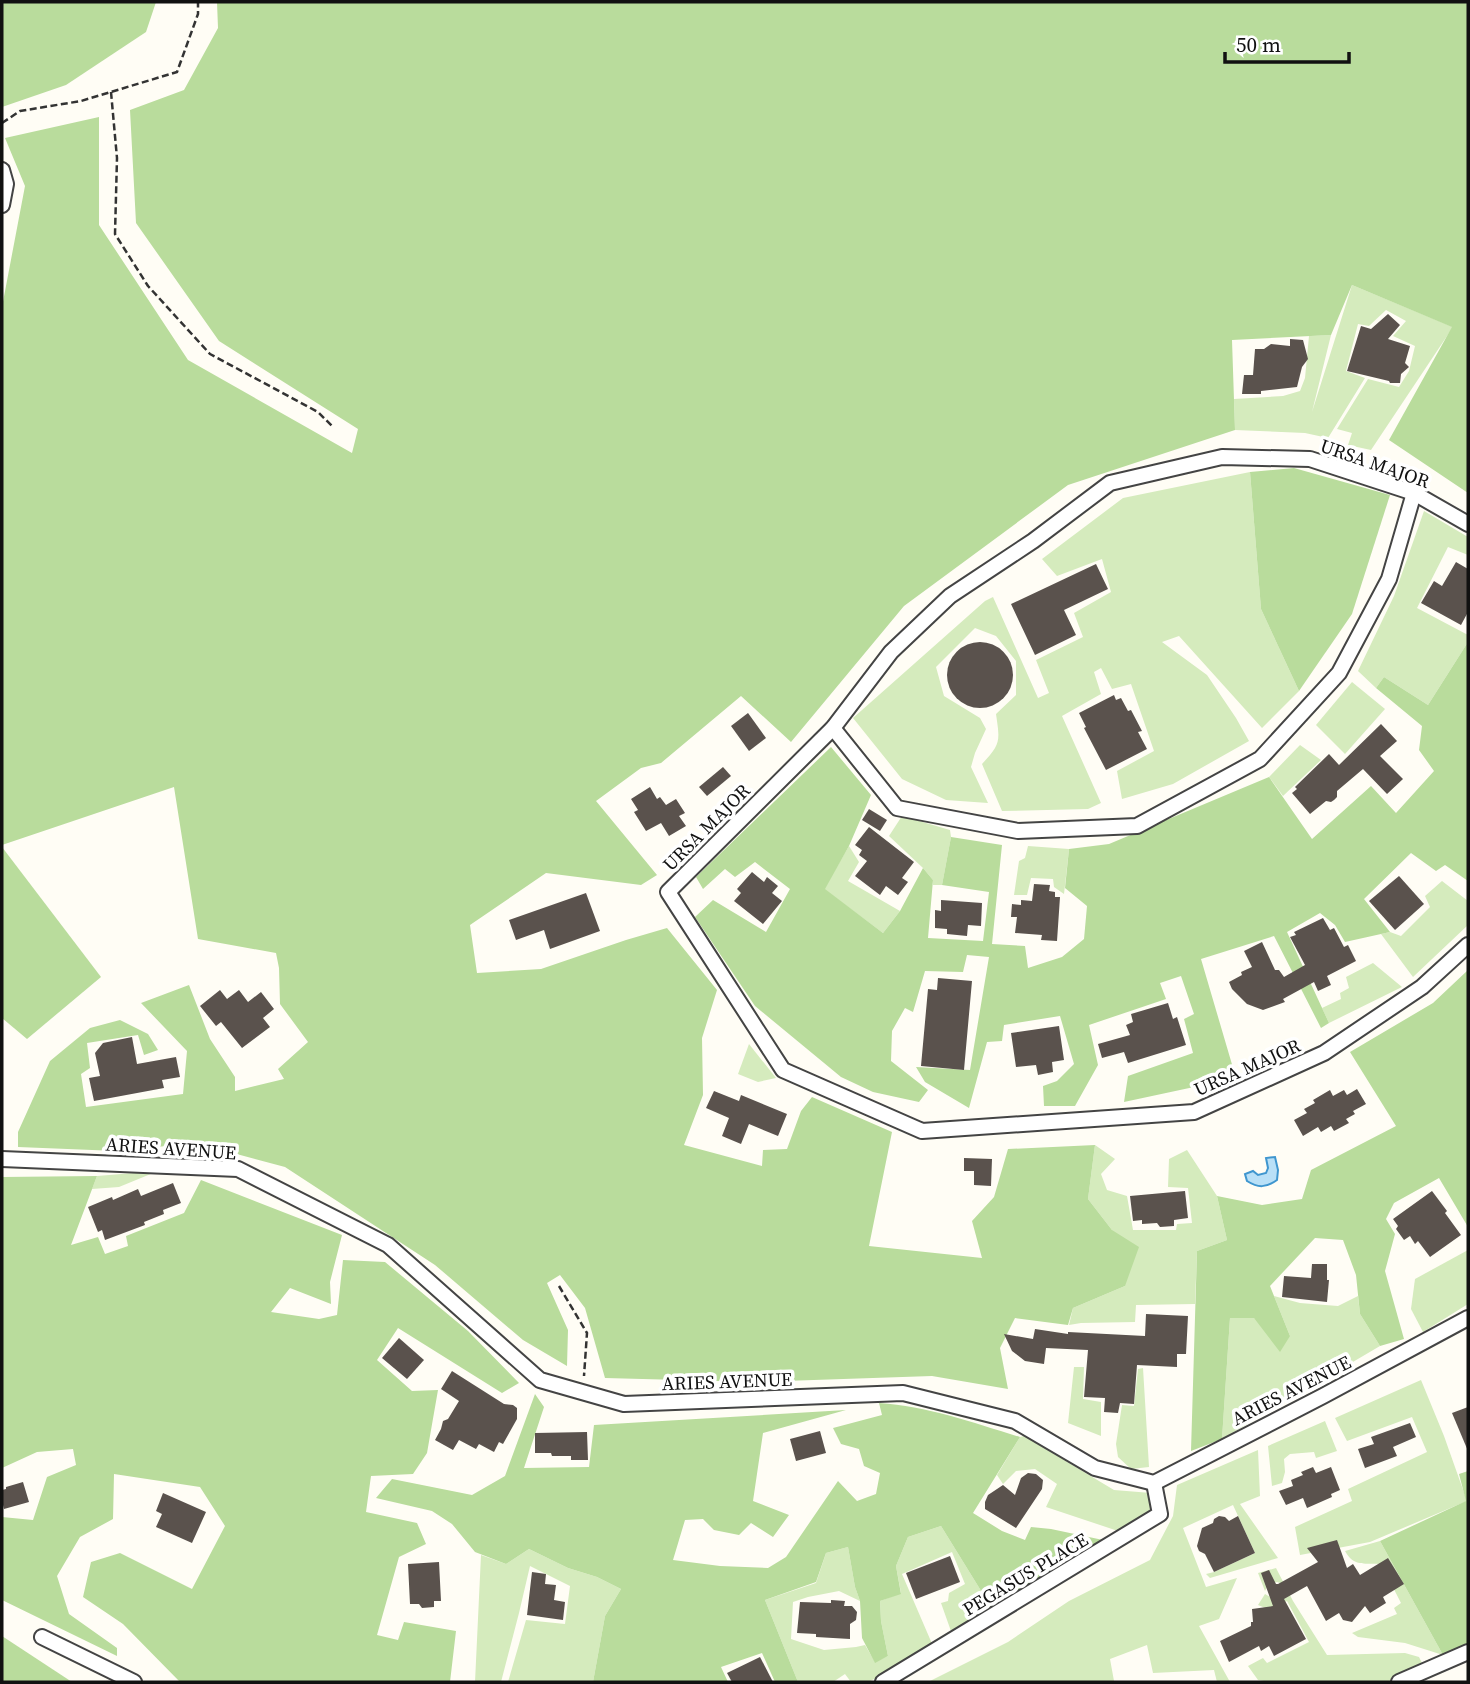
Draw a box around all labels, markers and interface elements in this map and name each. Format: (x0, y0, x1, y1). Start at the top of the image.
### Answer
scale bar (1225, 21, 1349, 65)
text: 50 m (1236, 30, 1281, 59)
street label: URSA MAJOR (1317, 432, 1434, 494)
street label: URSA MAJOR (657, 777, 756, 876)
street label: URSA MAJOR (1190, 1032, 1305, 1102)
street label: ARIES AVENUE (105, 1130, 237, 1166)
street label: ARIES AVENUE (1227, 1349, 1355, 1431)
street label: ARIES AVENUE (661, 1366, 793, 1396)
street label: PEGASUS PLACE (957, 1526, 1093, 1622)

